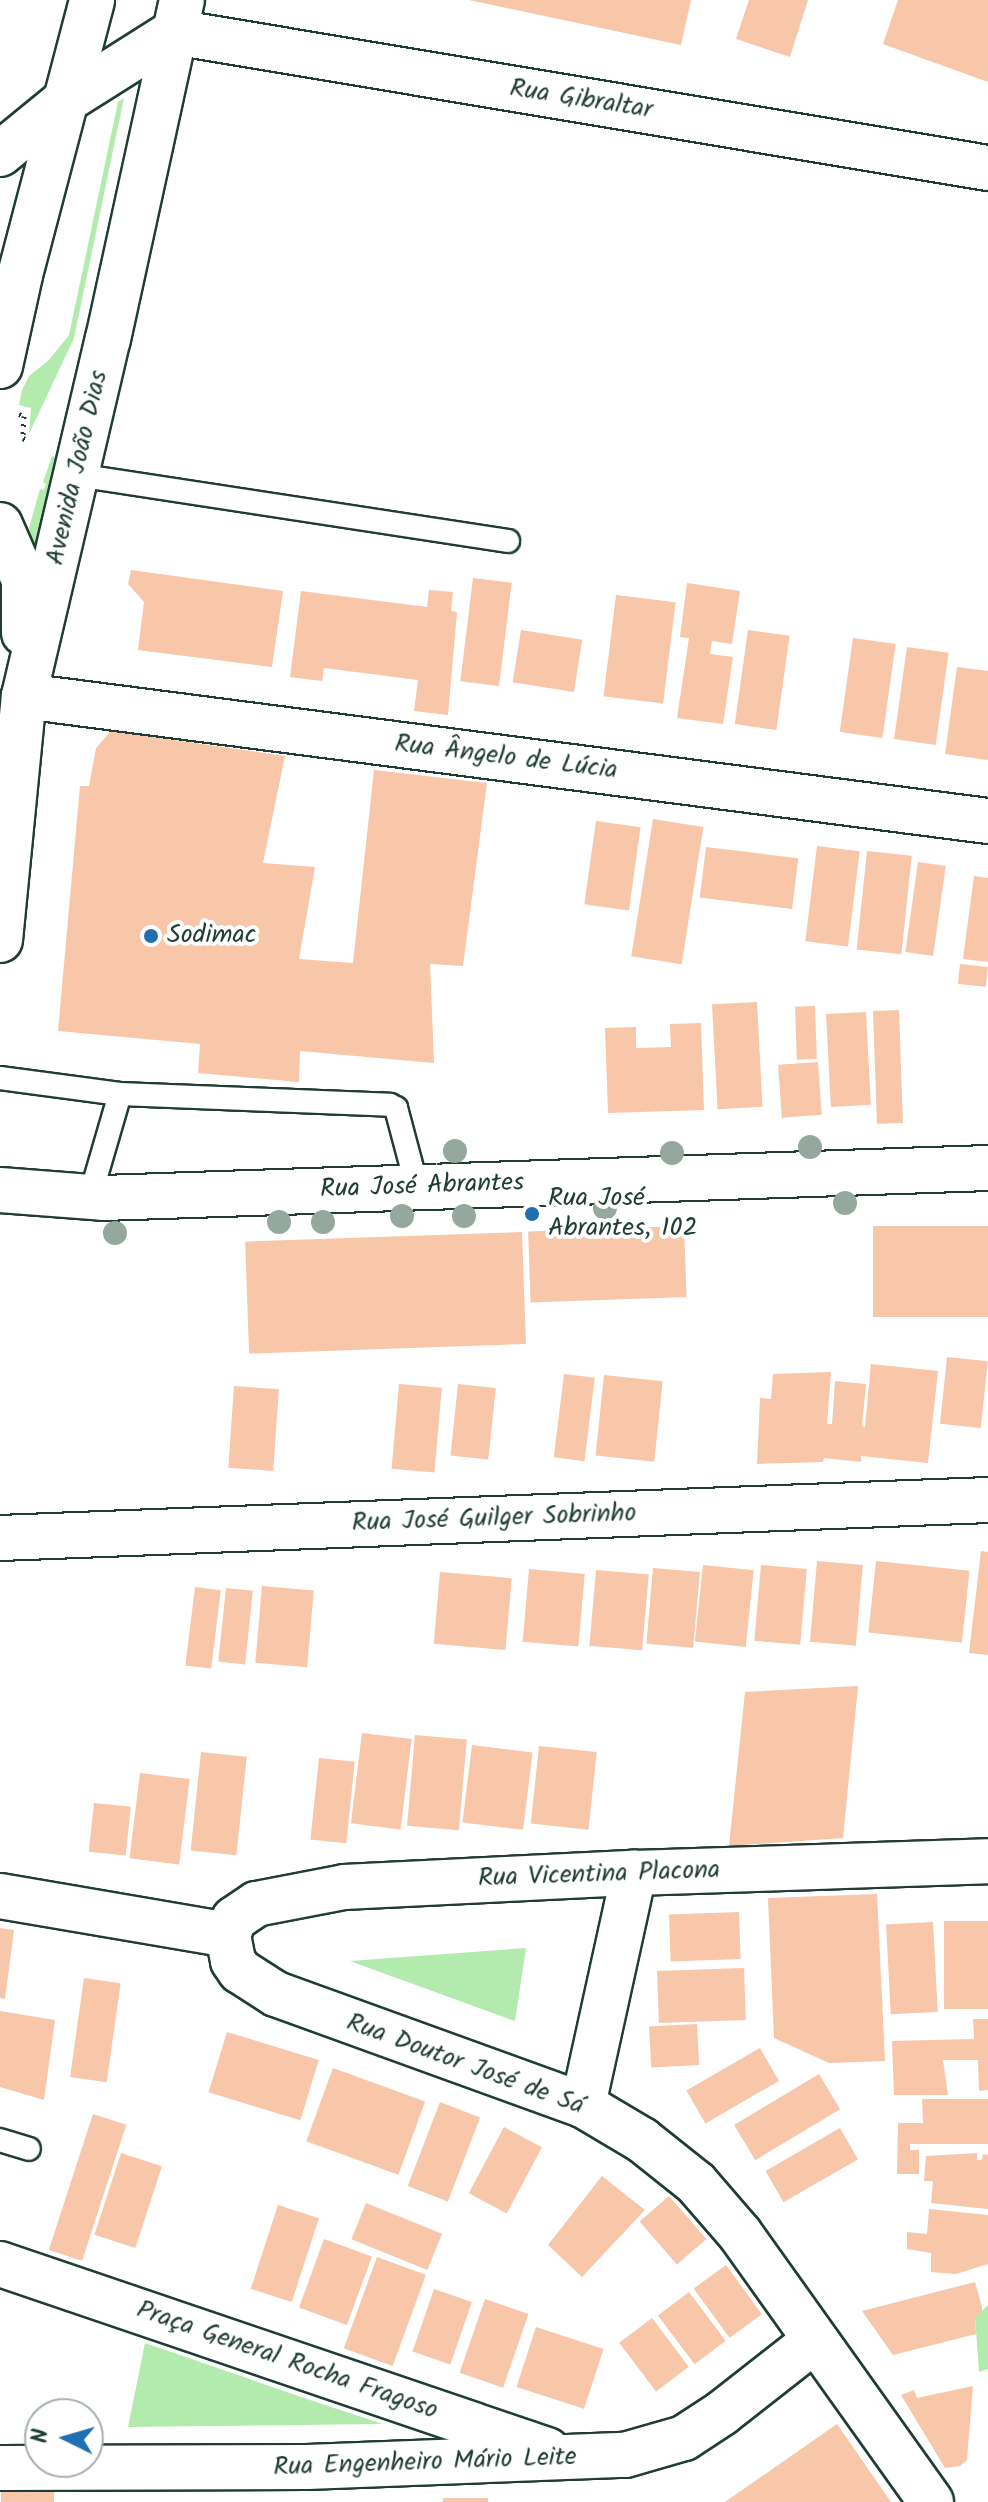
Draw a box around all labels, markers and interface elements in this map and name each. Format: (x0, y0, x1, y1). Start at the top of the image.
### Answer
street label: Rua Gibraltar (507, 73, 655, 127)
street label: Avenida João Dias (40, 368, 116, 568)
street label: Rua Ângelo de Lúcia (393, 729, 619, 787)
place label: Sodimac (167, 920, 256, 952)
marker: Sodimac (142, 927, 160, 945)
street label: Rua José Abrantes (319, 1168, 525, 1206)
place label: Rua José Abrantes, 102 (548, 1183, 698, 1244)
marker: Rua José Abrantes, 102 (523, 1205, 541, 1223)
street label: Rua José Guilger Sobrinho (351, 1498, 637, 1540)
street label: Rua Vicentina Placona (477, 1855, 721, 1895)
street label: Rua Doutor José de Sá (342, 2008, 588, 2122)
street label: Praça General Rocha Fragoso (132, 2295, 442, 2427)
north arrow (24, 2398, 104, 2478)
text: N (24, 2428, 60, 2444)
street label: Rua Engenheiro Mário Leite (273, 2442, 577, 2484)

